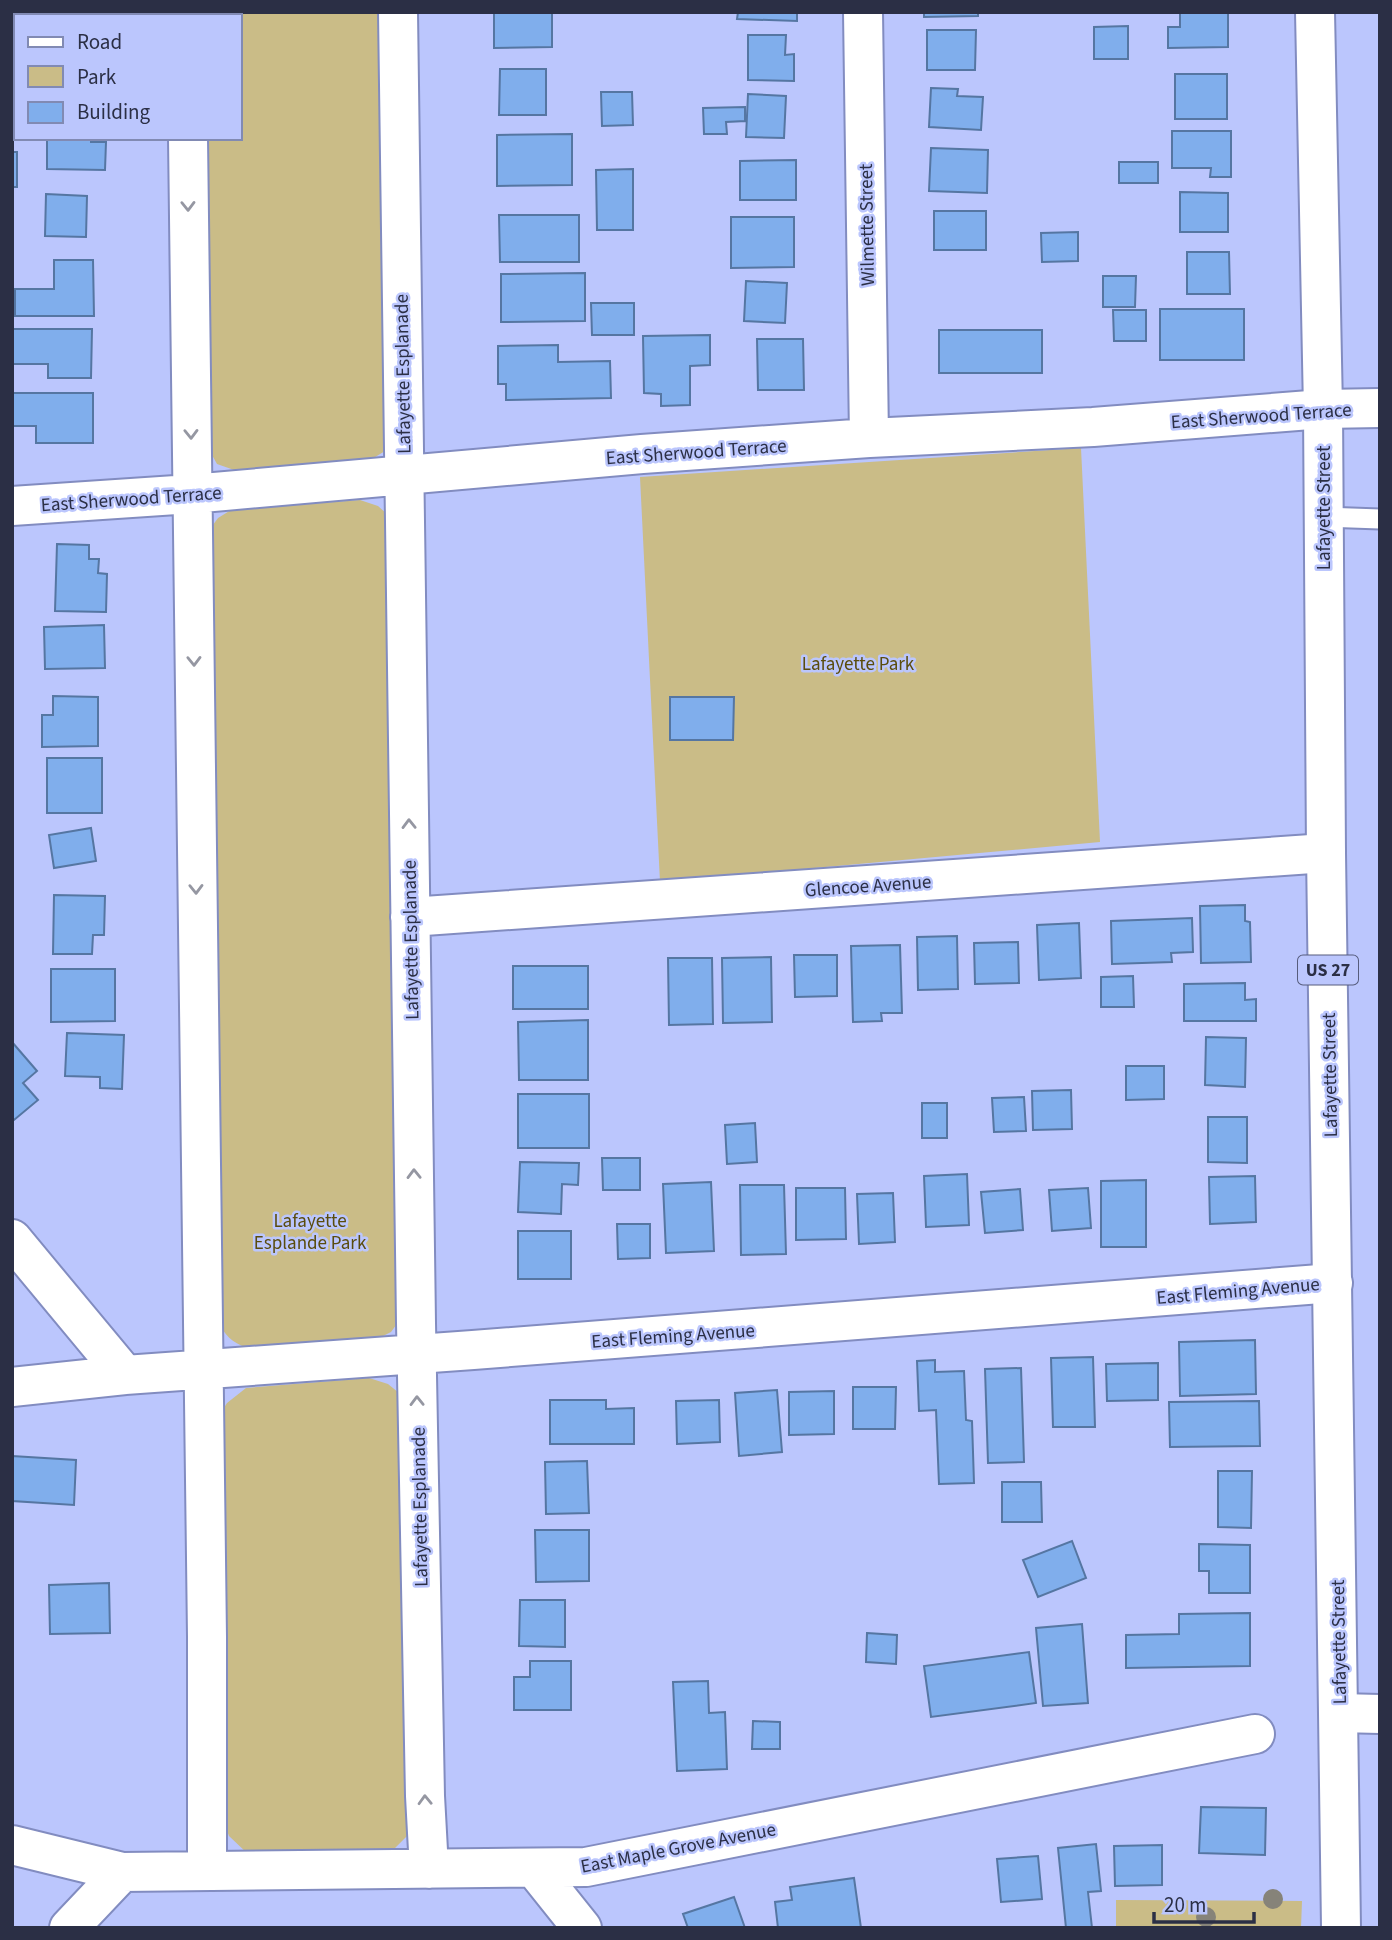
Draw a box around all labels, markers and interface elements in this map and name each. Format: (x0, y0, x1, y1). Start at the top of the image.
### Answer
legend (14, 14, 242, 140)
text: Road (77, 27, 122, 57)
text: Park (77, 62, 117, 92)
text: Building (77, 97, 151, 127)
street label: Wilmette Street (853, 163, 882, 286)
one-way arrow (180, 202, 196, 212)
street label: Lafayette Esplanade (389, 294, 418, 454)
street label: East Sherwood Terrace (1170, 397, 1352, 436)
one-way arrow (183, 429, 199, 440)
street label: East Sherwood Terrace (605, 433, 787, 472)
street label: Lafayette Street (1311, 445, 1338, 570)
street label: East Sherwood Terrace (40, 480, 222, 519)
park label: Lafayette Park (802, 651, 915, 678)
one-way arrow (186, 656, 201, 667)
one-way arrow (401, 818, 416, 829)
street label: Lafayette Esplanade (397, 860, 426, 1020)
street label: Glencoe Avenue (804, 869, 932, 904)
one-way arrow (189, 884, 204, 895)
road number: US 27 (1298, 956, 1358, 985)
street label: Lafayette Street (1316, 1012, 1345, 1138)
one-way arrow (406, 1168, 421, 1179)
park label: Lafayette Esplande Park (254, 1208, 367, 1257)
street label: East Fleming Avenue (1155, 1271, 1321, 1312)
street label: East Fleming Avenue (590, 1317, 756, 1356)
one-way arrow (409, 1396, 425, 1406)
street label: Lafayette Esplanade (406, 1427, 435, 1587)
street label: Lafayette Street (1325, 1579, 1354, 1705)
one-way arrow (418, 1795, 433, 1806)
street label: East Maple Grove Avenue (578, 1816, 778, 1881)
scale bar (1154, 1881, 1254, 1925)
text: 20 m (1164, 1890, 1206, 1920)

